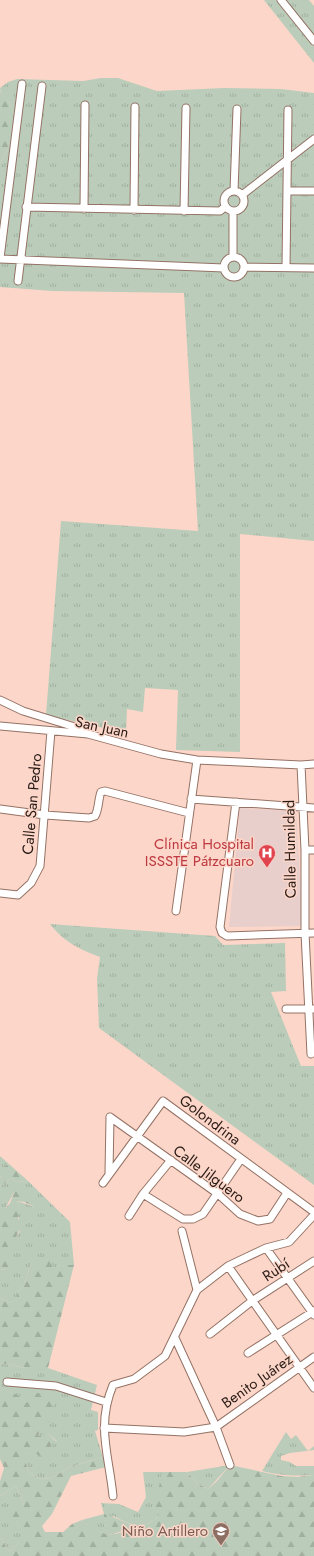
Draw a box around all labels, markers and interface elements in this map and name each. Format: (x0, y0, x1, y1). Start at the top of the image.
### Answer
street label: San Juan (73, 711, 131, 743)
street label: Calle San Pedro (17, 752, 47, 856)
street label: Calle Humildad (278, 800, 302, 898)
place label: Clínica Hospital ISSSTE Pátzcuaro (145, 833, 254, 872)
hospital icon: Clínica Hospital ISSSTE Pátzcuaro (257, 843, 277, 868)
street label: Golondrina (175, 1090, 245, 1150)
street label: Calle Jilguero (169, 1140, 249, 1208)
street label: Rubí (258, 1252, 295, 1287)
street label: Benito Juárez (217, 1348, 297, 1414)
place label: Niño Artillero (122, 1520, 208, 1542)
school or university icon: Niño Artillero (211, 1521, 231, 1546)

